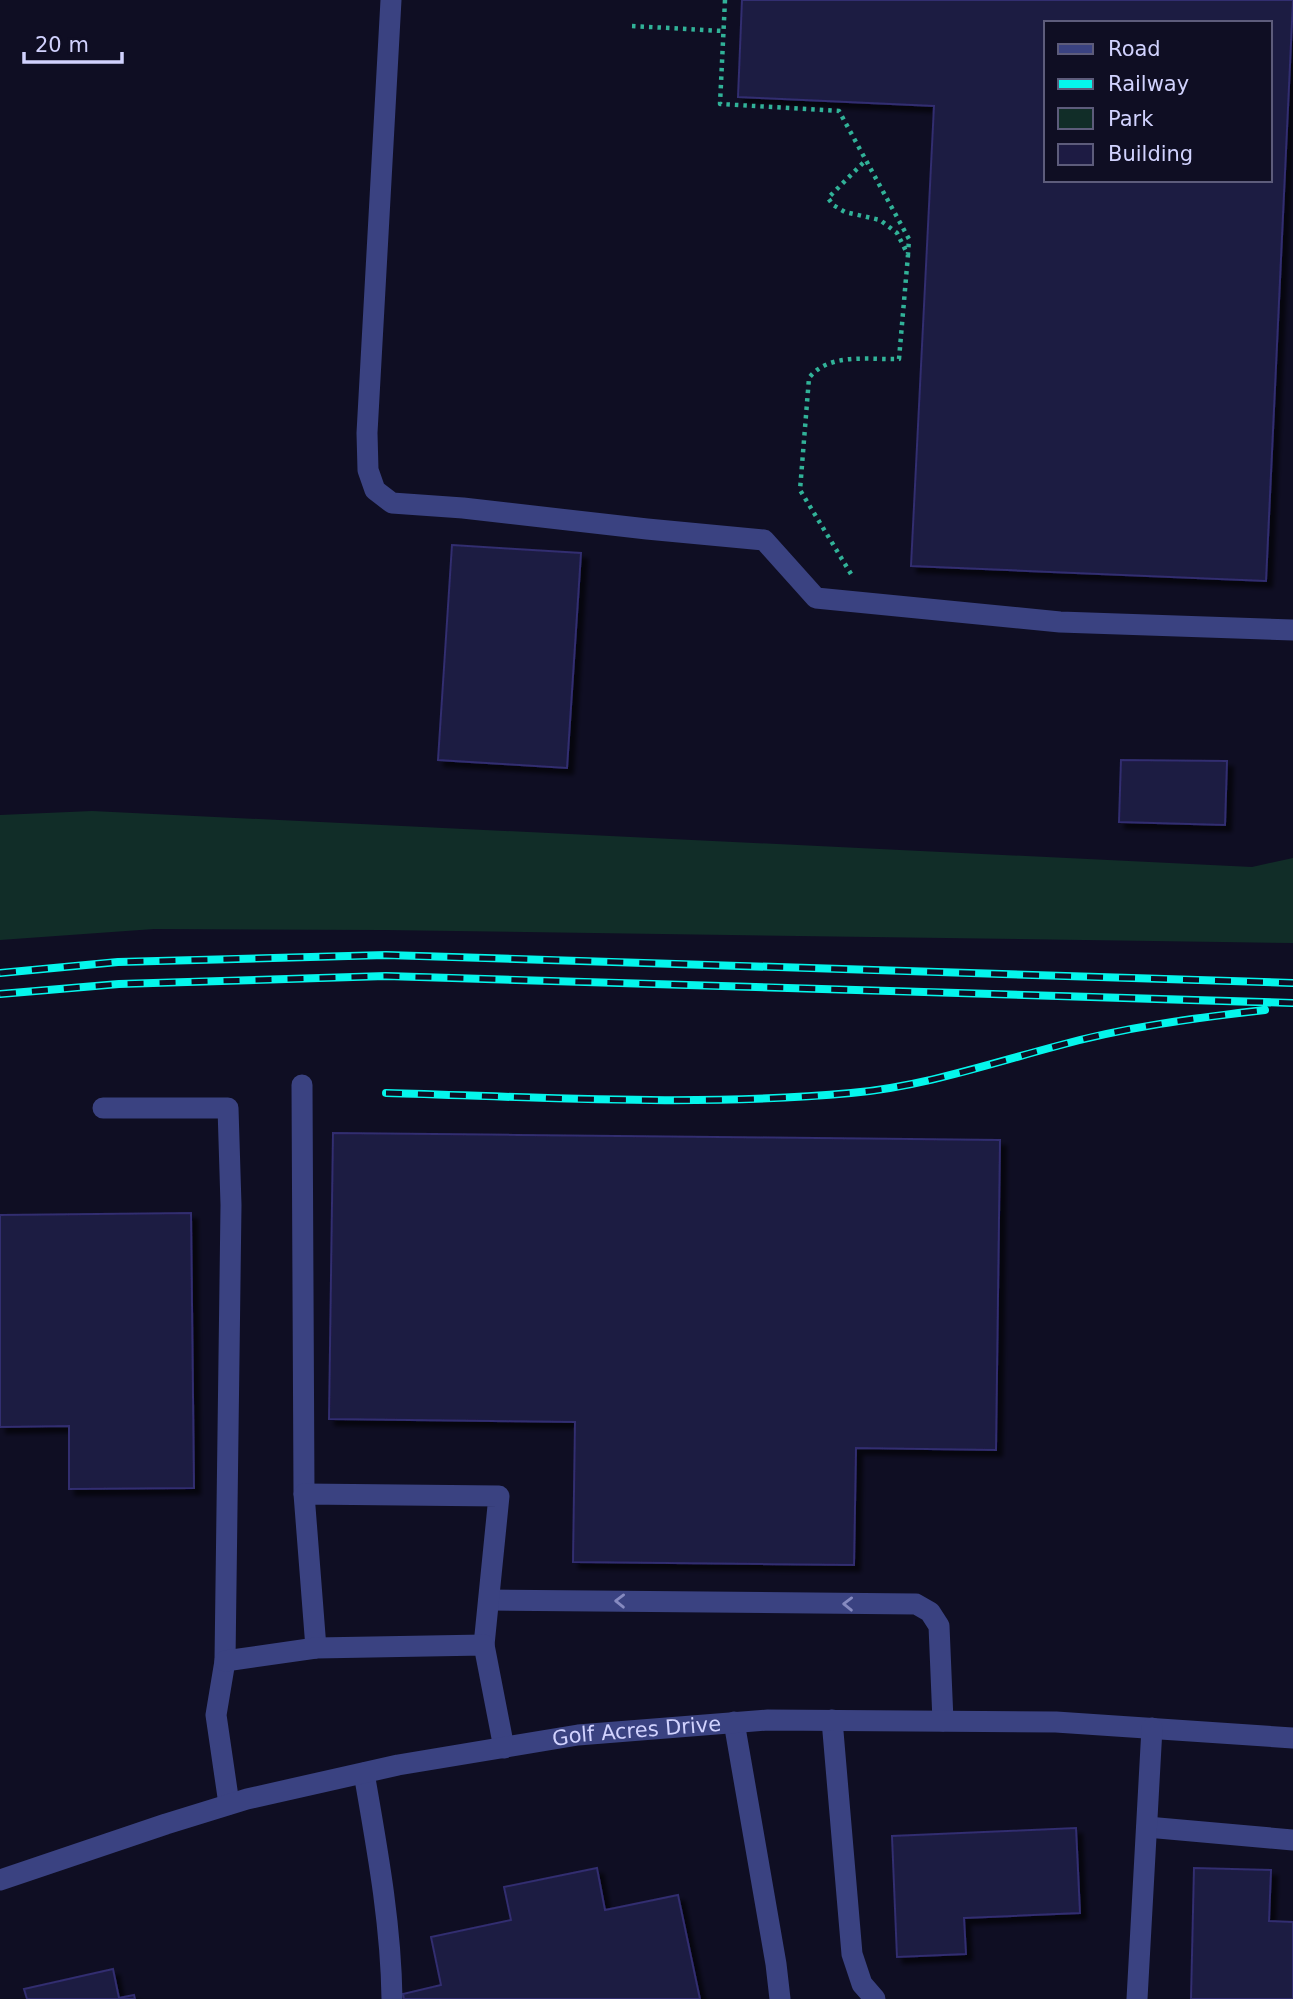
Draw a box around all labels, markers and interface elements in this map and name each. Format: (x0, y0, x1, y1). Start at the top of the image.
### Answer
scale bar (24, 21, 122, 65)
legend (1044, 21, 1272, 182)
text: 20 m (35, 33, 89, 57)
text: Road (1108, 37, 1161, 61)
text: Railway (1108, 72, 1189, 96)
text: Park (1108, 107, 1154, 131)
text: Building (1108, 142, 1193, 166)
one-way arrow (614, 1593, 625, 1609)
one-way arrow (842, 1596, 853, 1611)
street label: Golf Acres Drive (550, 1712, 722, 1751)

